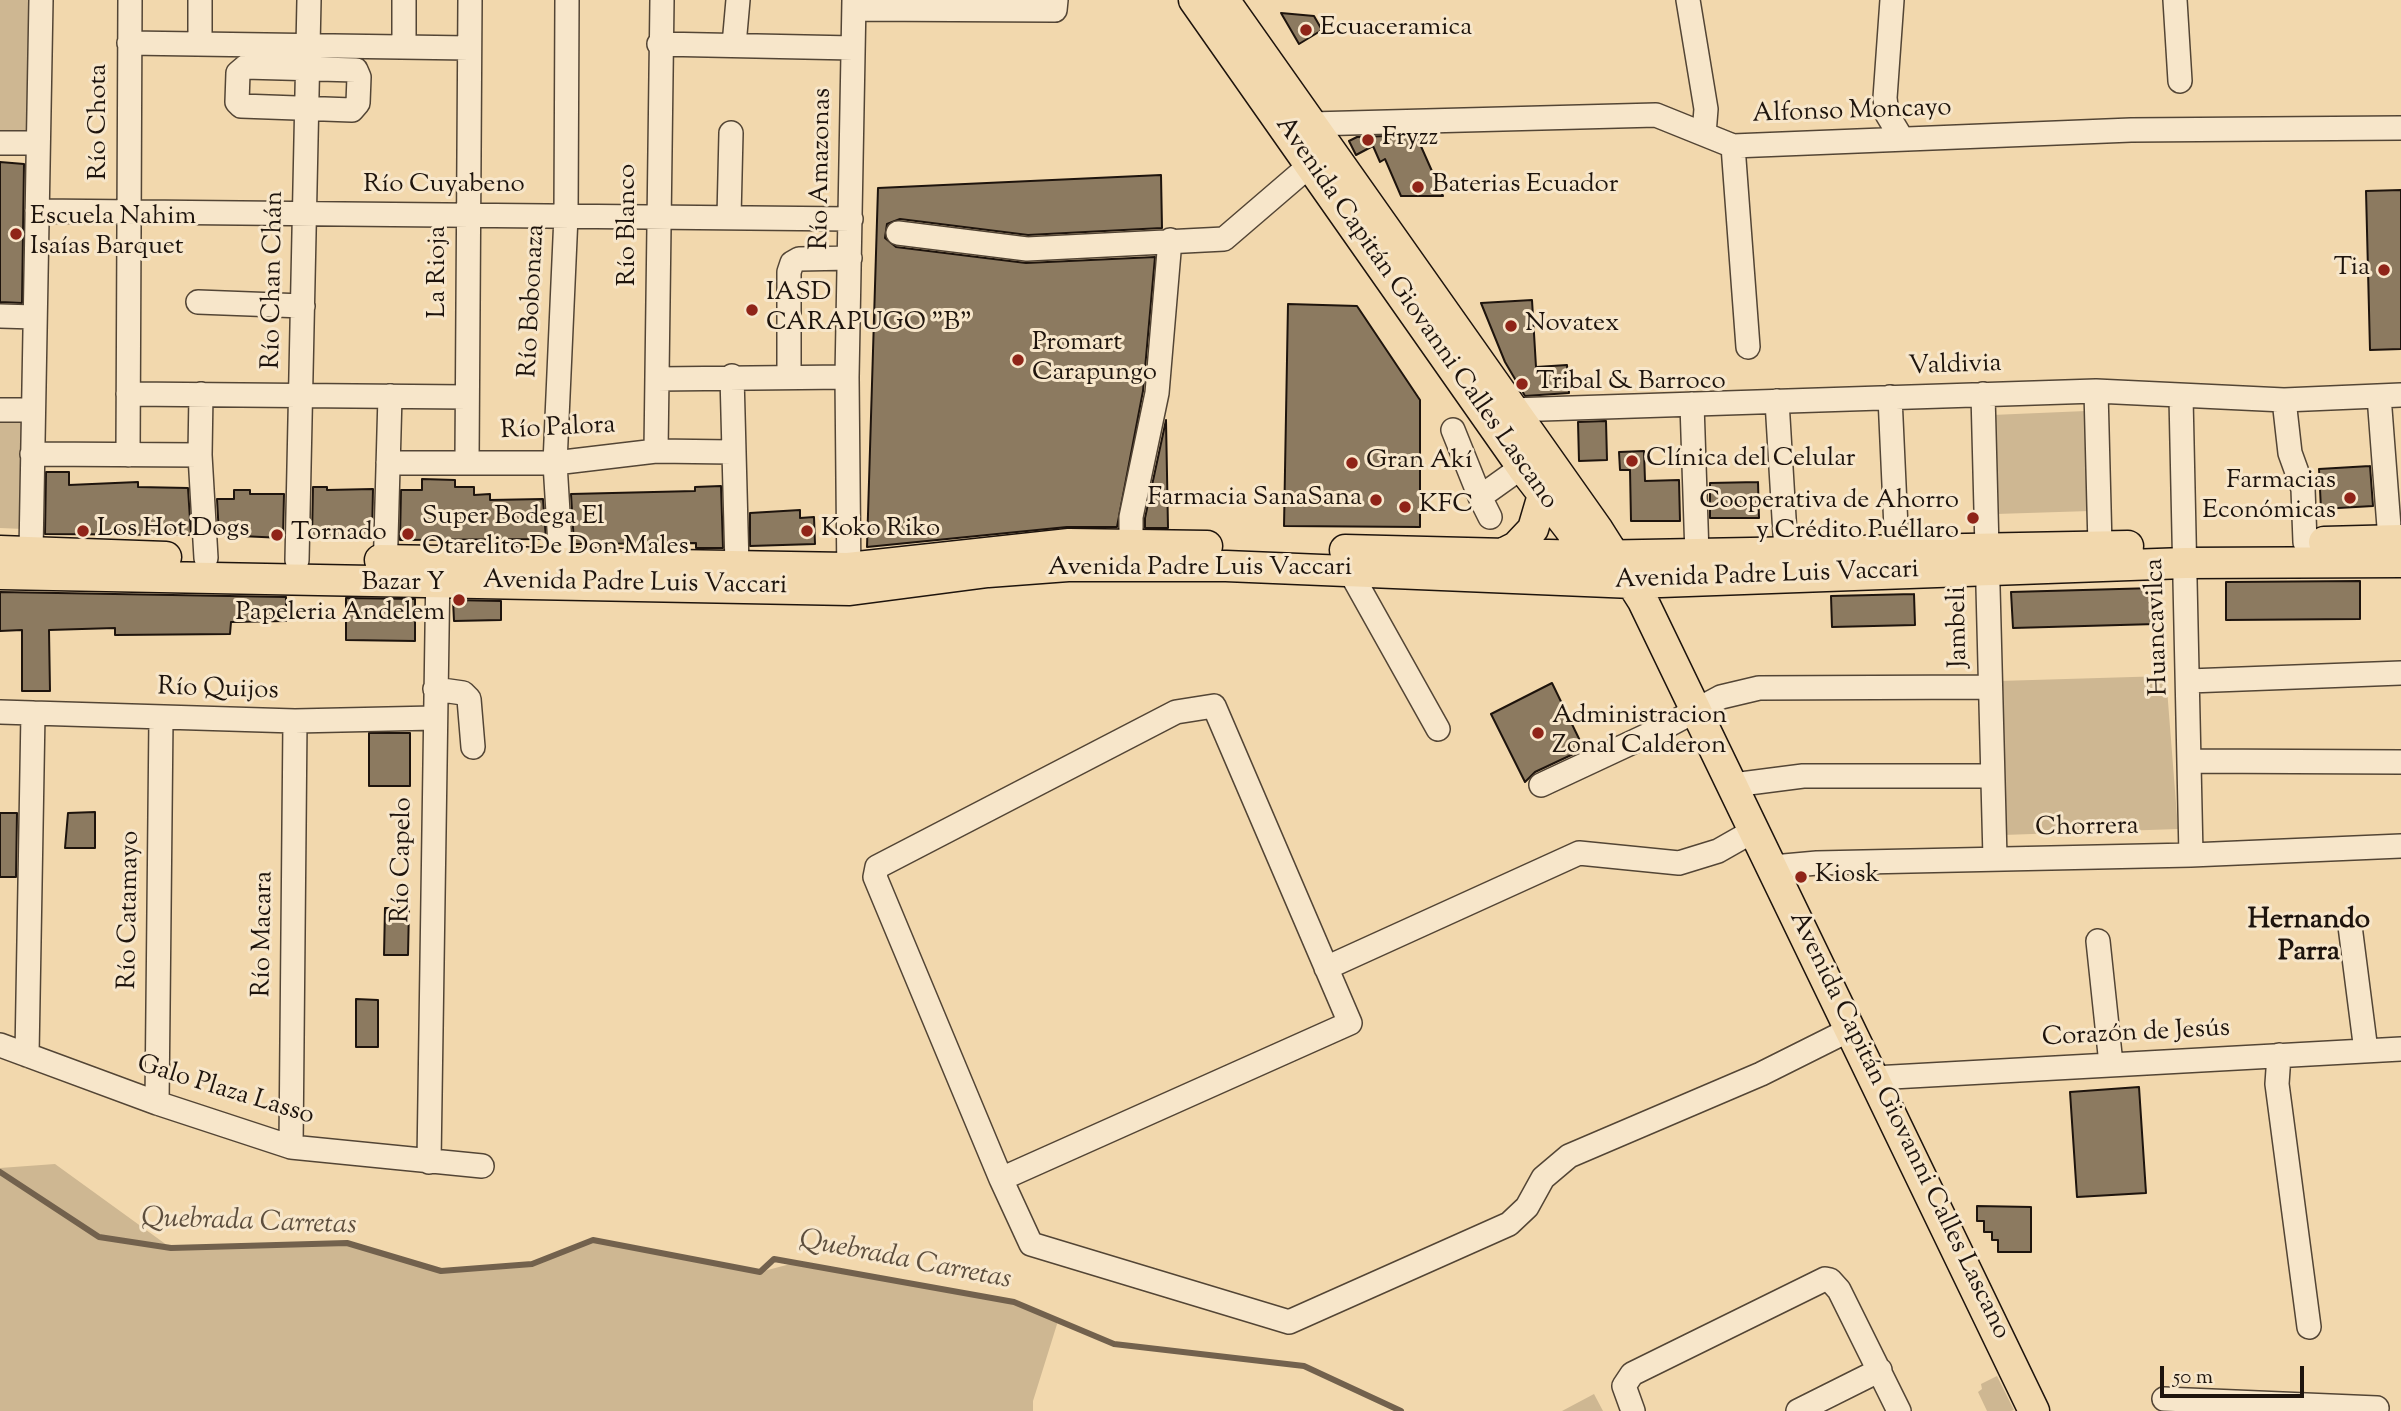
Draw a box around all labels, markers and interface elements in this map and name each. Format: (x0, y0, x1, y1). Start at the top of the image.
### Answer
place label: Ecuaceramica (1320, 14, 1472, 46)
marker: Ecuaceramica (1298, 22, 1314, 38)
street label: Río Chota (85, 64, 117, 180)
street label: Río Amazonas (806, 88, 840, 250)
street label: Alfonso Moncayo (1752, 94, 1952, 132)
street label: Avenida Capitán Giovanni Calles Lascano (1267, 112, 1563, 516)
place label: Fryzz (1382, 124, 1438, 156)
marker: Fryzz (1360, 132, 1376, 148)
street label: Río Blanco (614, 164, 646, 286)
street label: Río Cuyabeno (363, 171, 525, 203)
place label: Baterias Ecuador (1432, 171, 1618, 203)
marker: Baterias Ecuador (1410, 179, 1426, 195)
street label: Río Chan Chán (258, 191, 292, 369)
place label: Escuela Nahim Isaías Barquet (30, 203, 196, 264)
street label: Río Bobonaza (514, 223, 554, 379)
marker: Escuela Nahim Isaías Barquet (8, 226, 24, 242)
street label: La Rioja (424, 226, 456, 318)
place label: Tia (2334, 254, 2370, 286)
marker: Tia (2376, 262, 2392, 278)
place label: IASD CARAPUGO "B" (766, 279, 972, 340)
marker: IASD CARAPUGO "B" (744, 302, 760, 318)
place label: Novatex (1525, 310, 1619, 342)
marker: Novatex (1503, 318, 1519, 334)
place label: Promart Carapungo (1032, 329, 1157, 390)
street label: Valdivia (1908, 350, 2002, 384)
marker: Promart Carapungo (1010, 352, 1026, 368)
place label: Tribal & Barroco (1536, 368, 1726, 400)
marker: Tribal & Barroco (1514, 376, 1530, 392)
street label: Río Palora (500, 411, 616, 449)
place label: Clínica del Celular (1646, 445, 1856, 477)
place label: Gran Akí (1366, 447, 1473, 479)
marker: Clínica del Celular (1624, 453, 1640, 469)
marker: Gran Akí (1344, 455, 1360, 471)
place label: Farmacias Económicas (2202, 467, 2336, 528)
place label: Farmacia SanaSana (1148, 484, 1362, 516)
place label: Cooperativa de Ahorro y Crédito Puéllaro (1699, 487, 1959, 548)
marker: Farmacias Económicas (2342, 490, 2358, 506)
place label: KFC (1419, 491, 1473, 523)
marker: Farmacia SanaSana (1368, 492, 1384, 508)
marker: KFC (1397, 499, 1413, 515)
place label: Super Bodega El Otarelito De Don Males (422, 503, 689, 564)
marker: Cooperativa de Ahorro y Crédito Puéllaro (1965, 510, 1981, 526)
place label: Los Hot Dogs (97, 515, 249, 547)
place label: Koko Riko (821, 515, 940, 547)
place label: Tornado (291, 519, 387, 551)
marker: Los Hot Dogs (75, 523, 91, 539)
marker: Koko Riko (799, 523, 815, 539)
marker: Super Bodega El Otarelito De Don Males (400, 526, 416, 542)
marker: Tornado (269, 527, 285, 543)
street label: Avenida Padre Luis Vaccari (1048, 554, 1352, 586)
street label: Avenida Padre Luis Vaccari (1614, 556, 1920, 598)
street label: Huancavilca (2141, 558, 2177, 696)
street label: Avenida Padre Luis Vaccari (483, 567, 787, 603)
place label: Bazar Y Papeleria Andelem (236, 569, 445, 630)
street label: Jambeli (1944, 586, 1976, 668)
marker: Bazar Y Papeleria Andelem (451, 592, 467, 608)
street label: Río Quijos (157, 673, 279, 709)
place label: Administracion Zonal Calderon (1552, 702, 1727, 764)
marker: Administracion Zonal Calderon (1530, 725, 1546, 741)
street label: Río Capelo (387, 797, 421, 923)
street label: Chorrera (2035, 812, 2139, 846)
street label: Río Catamayo (114, 830, 148, 990)
place label: Kiosk (1815, 861, 1880, 893)
marker: Kiosk (1793, 869, 1809, 885)
street label: Río Macara (248, 871, 282, 997)
district label: Hernando Parra (2248, 905, 2370, 971)
street label: Avenida Capitán Giovanni Calles Lascano (1780, 907, 2016, 1345)
street label: Corazón de Jesús (2041, 1014, 2231, 1056)
street label: Galo Plaza Lasso (133, 1050, 317, 1134)
water label: Quebrada Carretas (141, 1203, 357, 1245)
water label: Quebrada Carretas (796, 1225, 1014, 1299)
scale bar (2163, 1352, 2306, 1396)
text: 50 m (2173, 1363, 2213, 1393)

